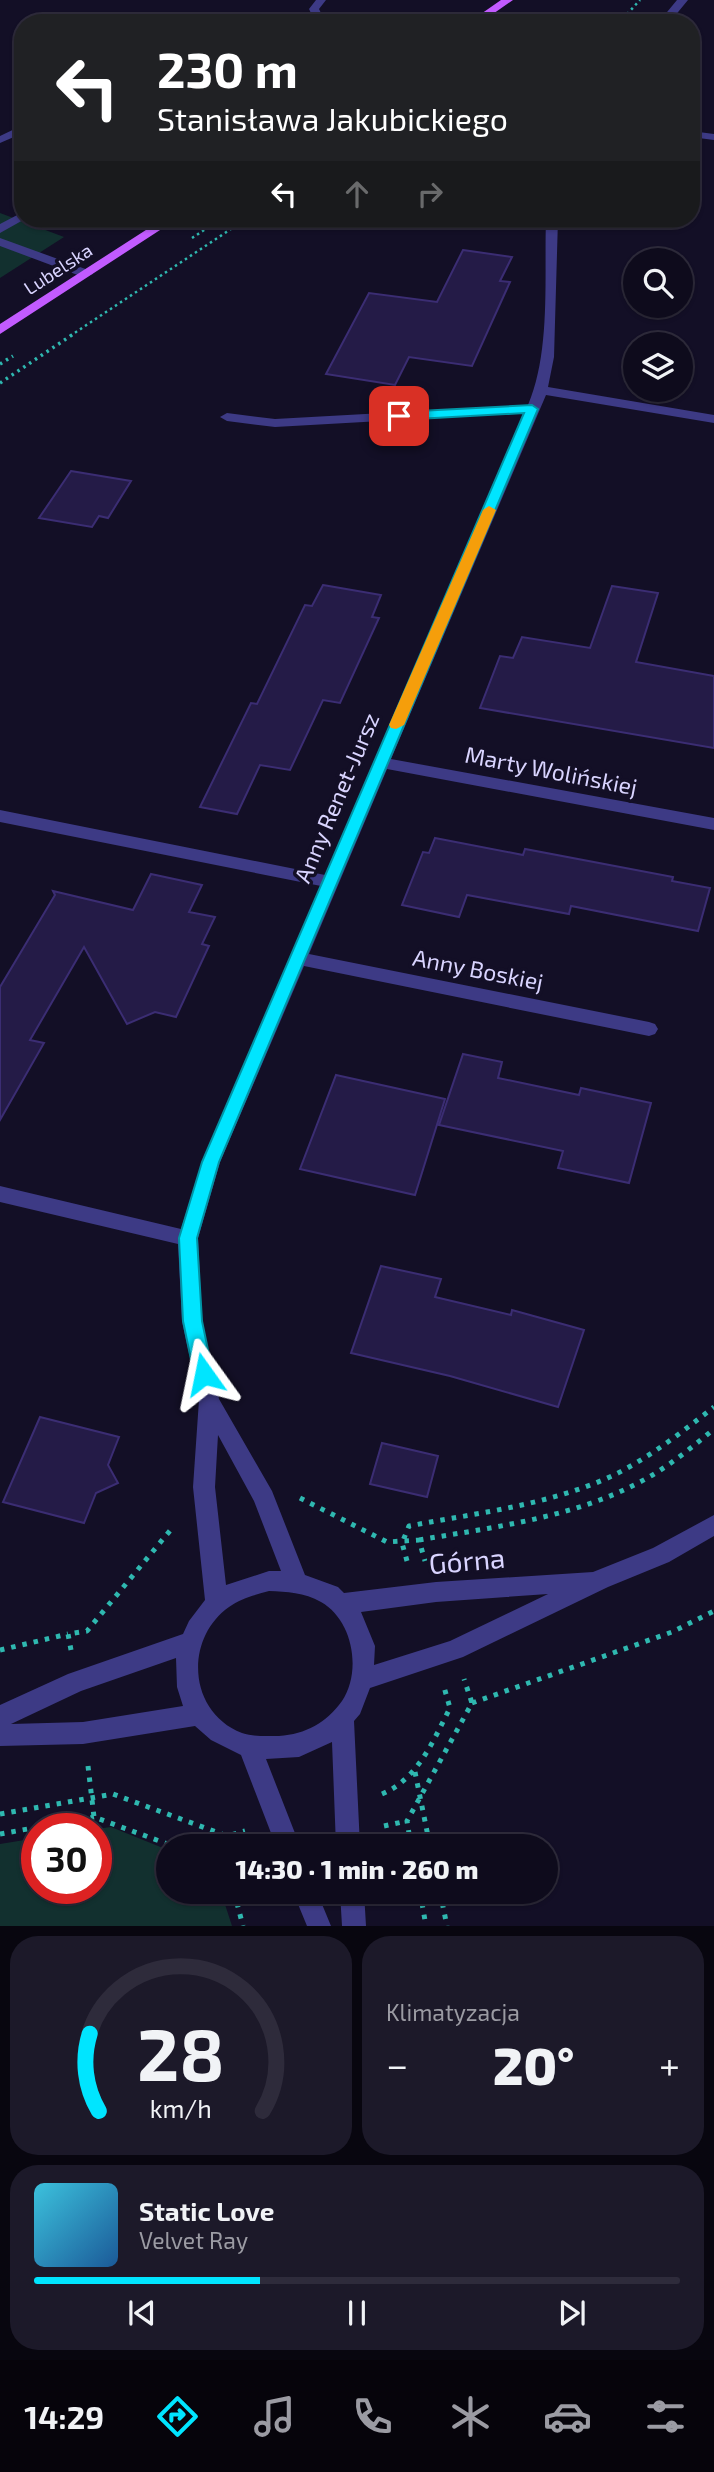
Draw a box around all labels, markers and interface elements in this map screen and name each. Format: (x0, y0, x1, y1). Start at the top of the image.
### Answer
text: 230 m (157, 39, 298, 98)
icon: left (42, 42, 133, 133)
text: Stanisława Jakubickiego (157, 99, 508, 137)
icon: left (265, 175, 303, 213)
icon: ahead (338, 175, 376, 213)
icon: right (411, 175, 449, 213)
street label: Lubelska (19, 238, 96, 299)
map controls (623, 248, 693, 402)
button: search (623, 248, 693, 318)
button: layers (623, 332, 693, 402)
pin (369, 386, 429, 446)
icon: arrive (380, 397, 418, 435)
street label: Anny Renet-Jursz (288, 709, 384, 887)
street label: Marty Wolińskiej (463, 740, 640, 800)
street label: Anny Boskiej (411, 943, 546, 995)
position arrow (167, 1337, 241, 1411)
street label: Górna (427, 1540, 506, 1580)
speed limit sign: 30 (21, 1813, 112, 1904)
text: 14:30 · 1 min · 260 m (236, 1853, 478, 1884)
text: Klimatyzacja (386, 1998, 520, 2026)
text: 28 (137, 2009, 225, 2097)
text: 20° (493, 2033, 574, 2095)
text: − (386, 2041, 408, 2087)
text: + (659, 2041, 680, 2087)
text: km/h (150, 2093, 212, 2123)
text: Static Love (139, 2195, 275, 2226)
text: Velvet Ray (139, 2226, 248, 2254)
icon: previous (123, 2294, 161, 2332)
icon: pause (338, 2294, 376, 2332)
icon: next (553, 2294, 591, 2332)
icon: directions (153, 2392, 202, 2441)
icon: music (250, 2392, 299, 2441)
icon: phone (348, 2392, 397, 2441)
icon: climate (446, 2392, 495, 2441)
icon: car (543, 2392, 592, 2441)
icon: filters (641, 2392, 690, 2441)
text: 14:29 (24, 2397, 104, 2435)

